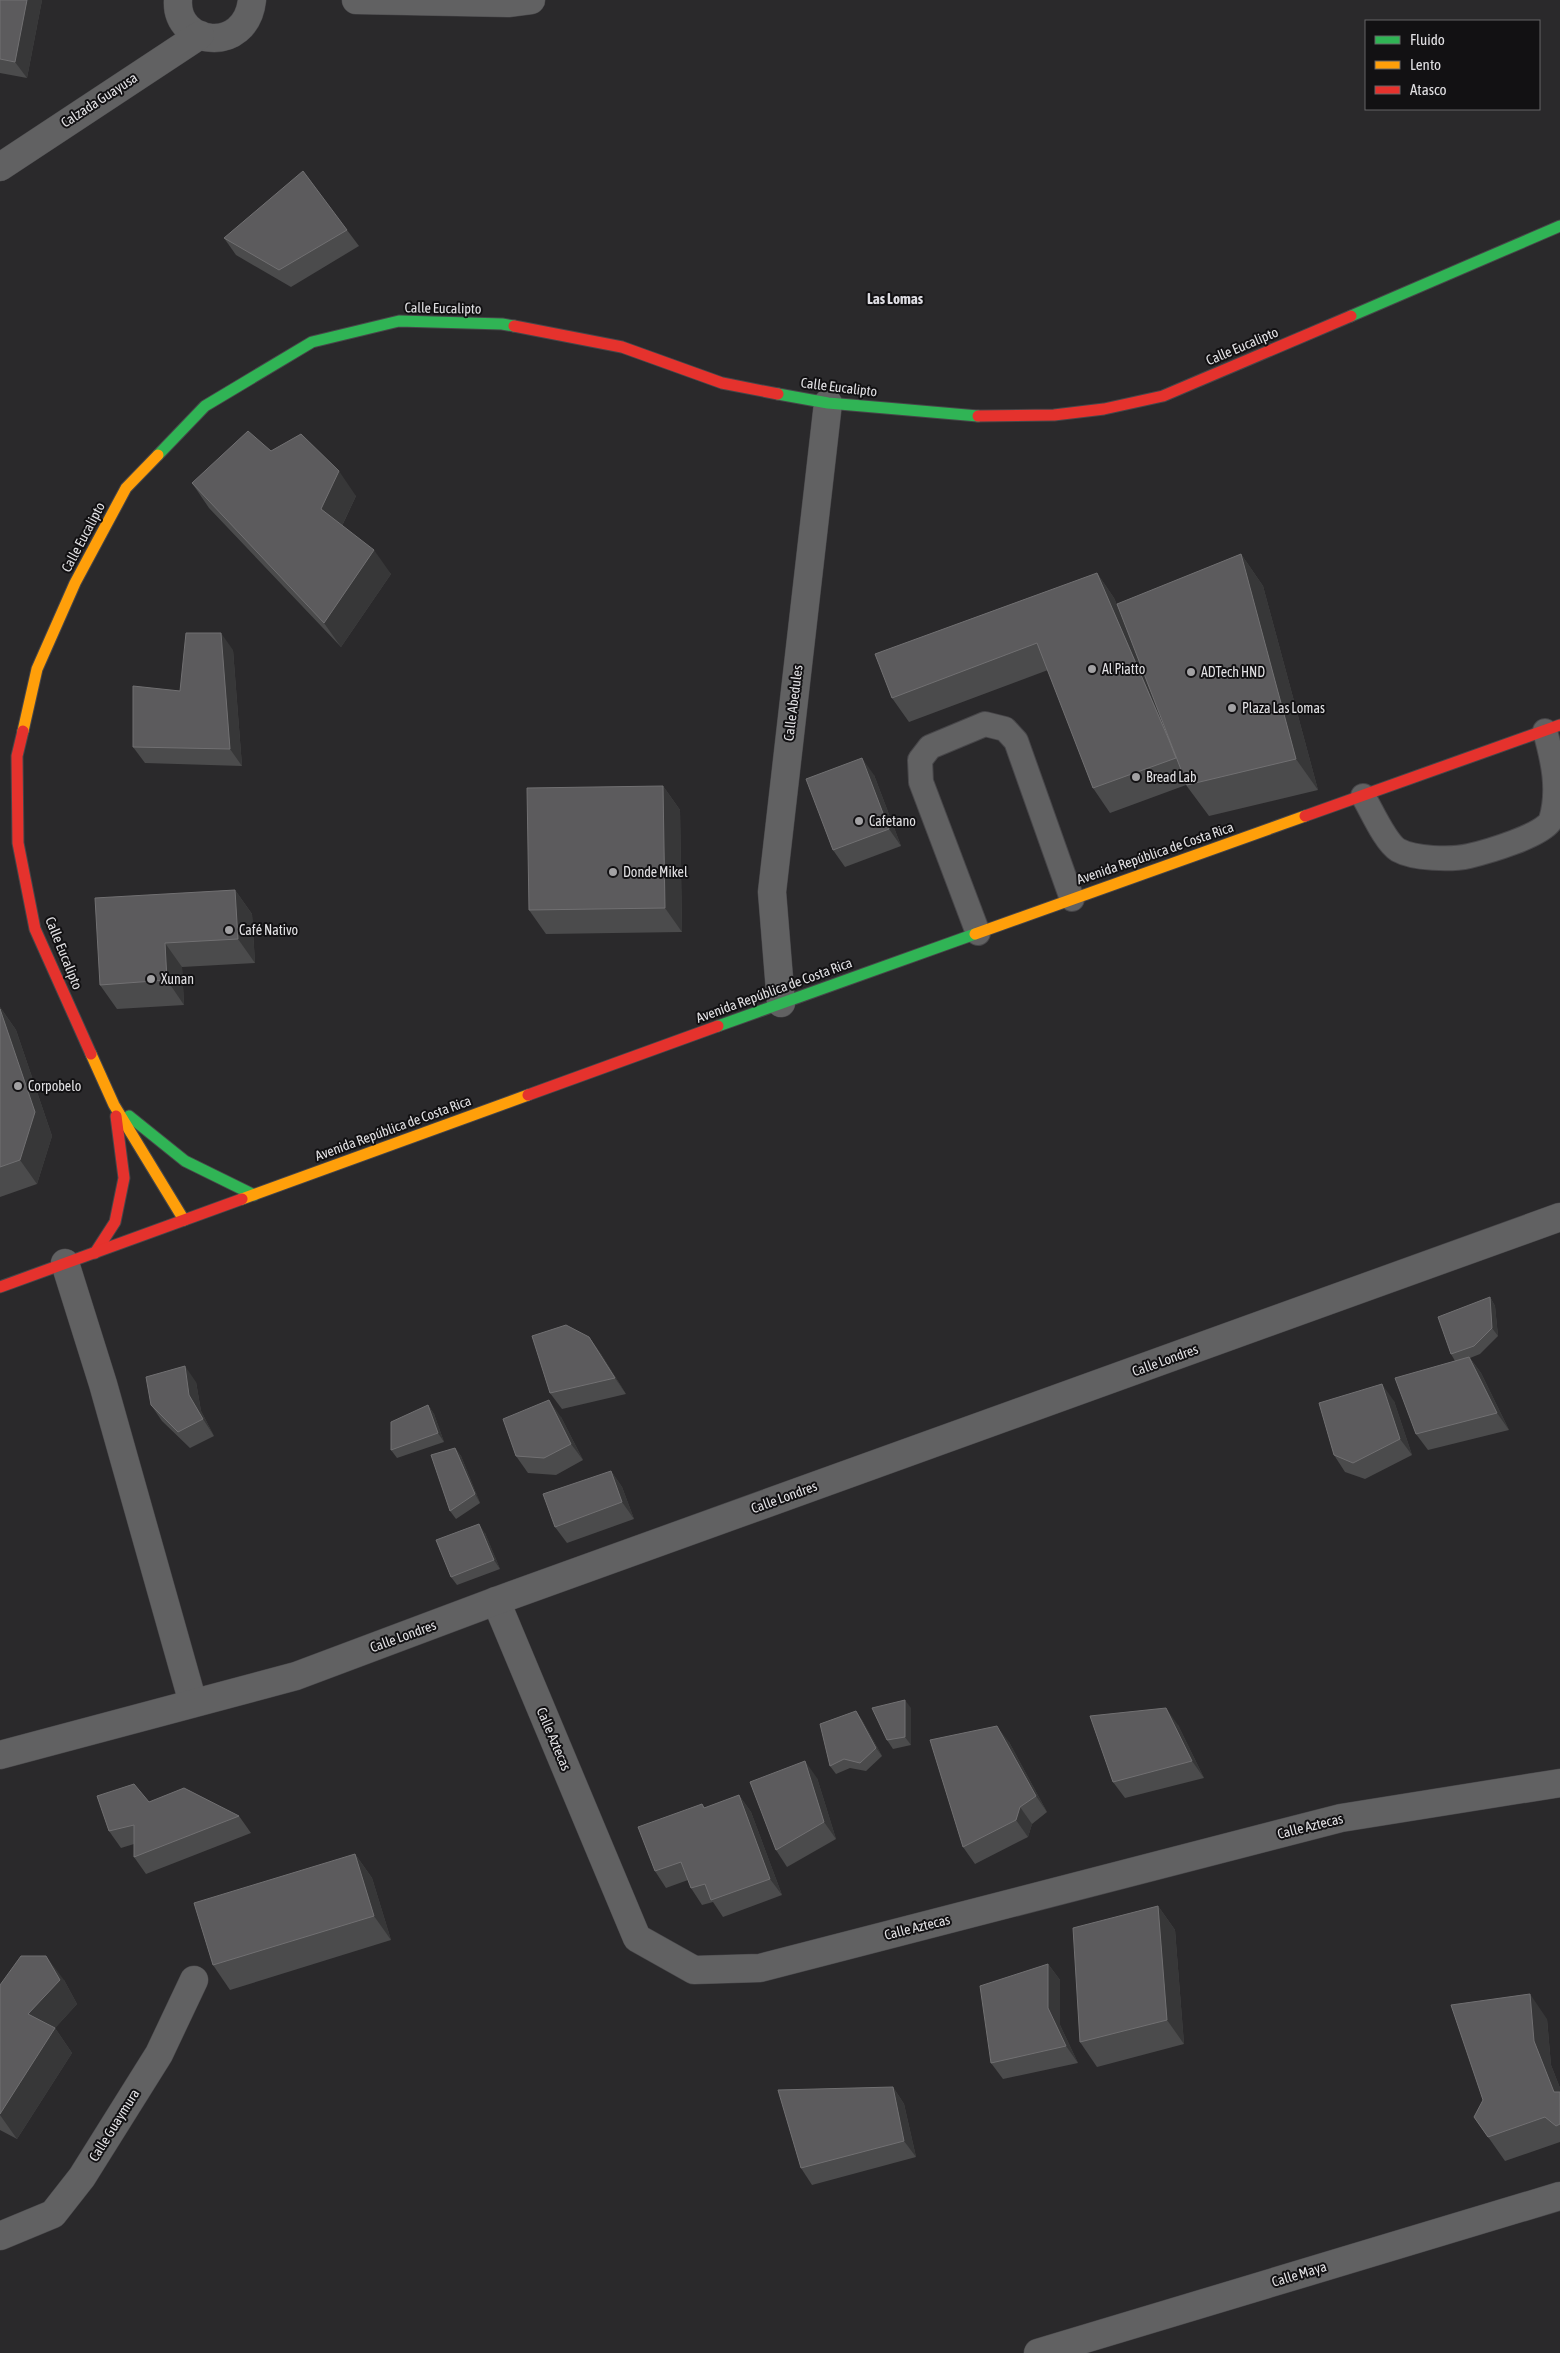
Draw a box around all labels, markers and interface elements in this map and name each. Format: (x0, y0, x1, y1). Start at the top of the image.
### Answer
legend (1365, 20, 1540, 110)
text: Fluido (1410, 31, 1445, 48)
text: Lento (1410, 56, 1441, 73)
street label: Calzada Guayusa (58, 69, 140, 131)
text: Atasco (1410, 81, 1447, 98)
district label: Las Lomas (867, 290, 924, 307)
street label: Calle Eucalipto (404, 299, 482, 317)
street label: Calle Eucalipto (1204, 324, 1280, 368)
street label: Calle Eucalipto (800, 374, 878, 400)
street label: Calle Eucalipto (58, 499, 108, 575)
place label: Al Piatto (1102, 661, 1145, 677)
marker: Al Piatto (1086, 663, 1098, 675)
street label: Calle Abedules (780, 664, 806, 742)
place label: ADTech HND (1201, 664, 1265, 680)
marker: ADTech HND (1185, 666, 1197, 678)
place label: Plaza Las Lomas (1242, 700, 1325, 716)
marker: Plaza Las Lomas (1226, 702, 1238, 714)
place label: Bread Lab (1146, 769, 1197, 785)
marker: Bread Lab (1130, 771, 1142, 783)
place label: Cafetano (869, 813, 916, 829)
marker: Cafetano (853, 815, 865, 827)
street label: Avenida República de Costa Rica (1074, 819, 1236, 887)
place label: Donde Mikel (623, 864, 688, 880)
marker: Donde Mikel (607, 866, 619, 878)
street label: Calle Eucalipto (42, 914, 86, 992)
place label: Café Nativo (239, 922, 298, 938)
marker: Café Nativo (223, 924, 235, 936)
street label: Avenida República de Costa Rica (694, 954, 854, 1026)
place label: Xunan (161, 971, 194, 987)
marker: Xunan (145, 973, 157, 985)
place label: Corpobelo (28, 1078, 81, 1094)
marker: Corpobelo (12, 1080, 24, 1092)
street label: Avenida República de Costa Rica (313, 1092, 473, 1164)
street label: Calle Londres (1130, 1341, 1200, 1379)
street label: Calle Londres (749, 1478, 819, 1516)
street label: Calle Londres (368, 1617, 438, 1655)
street label: Calle Aztecas (534, 1705, 574, 1773)
street label: Calle Aztecas (1276, 1810, 1345, 1842)
street label: Calle Aztecas (883, 1911, 952, 1943)
street label: Calle Guaymura (85, 2086, 143, 2164)
street label: Calle Maya (1270, 2258, 1328, 2290)

